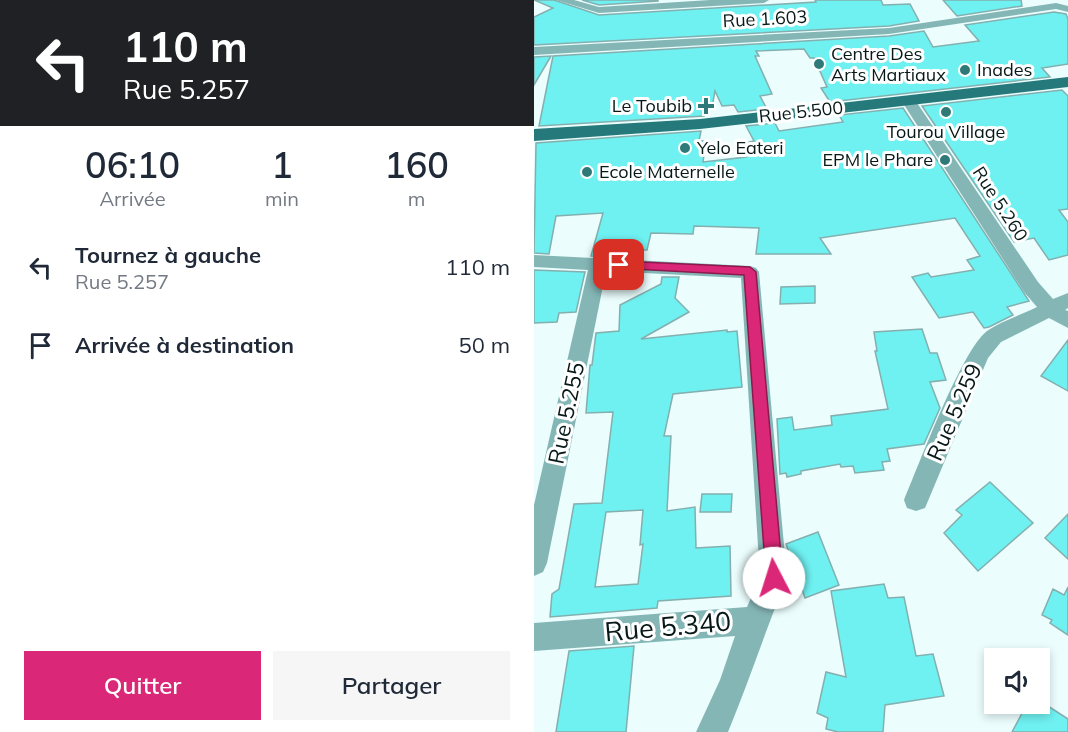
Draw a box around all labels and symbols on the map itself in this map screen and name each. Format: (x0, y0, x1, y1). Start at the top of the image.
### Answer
street label: Rue 1.603 (722, 5, 808, 32)
place label: Centre Des Arts Martiaux (831, 42, 946, 86)
marker: Centre Des Arts Martiaux (812, 57, 826, 71)
place label: Inades (977, 58, 1033, 81)
marker: Inades (958, 63, 972, 77)
place label: Le Toubib (612, 94, 692, 117)
street label: Rue 5.500 (758, 96, 844, 127)
marker: Le Toubib (697, 97, 715, 115)
marker: Tourou Village (939, 105, 953, 119)
place label: Tourou Village (887, 120, 1005, 143)
place label: Yelo Eateri (696, 136, 784, 159)
marker: Yelo Eateri (678, 141, 692, 155)
place label: EPM le Phare (823, 148, 933, 171)
marker: EPM le Phare (938, 153, 952, 167)
place label: Ecole Maternelle (599, 160, 735, 183)
street label: Rue 5.260 (968, 162, 1033, 245)
marker: Ecole Maternelle (580, 165, 594, 179)
pin (593, 239, 644, 290)
street label: Rue 5.255 (542, 359, 590, 467)
street label: Rue 5.259 (920, 359, 988, 465)
position arrow (742, 546, 806, 610)
street label: Rue 5.340 (603, 604, 733, 648)

